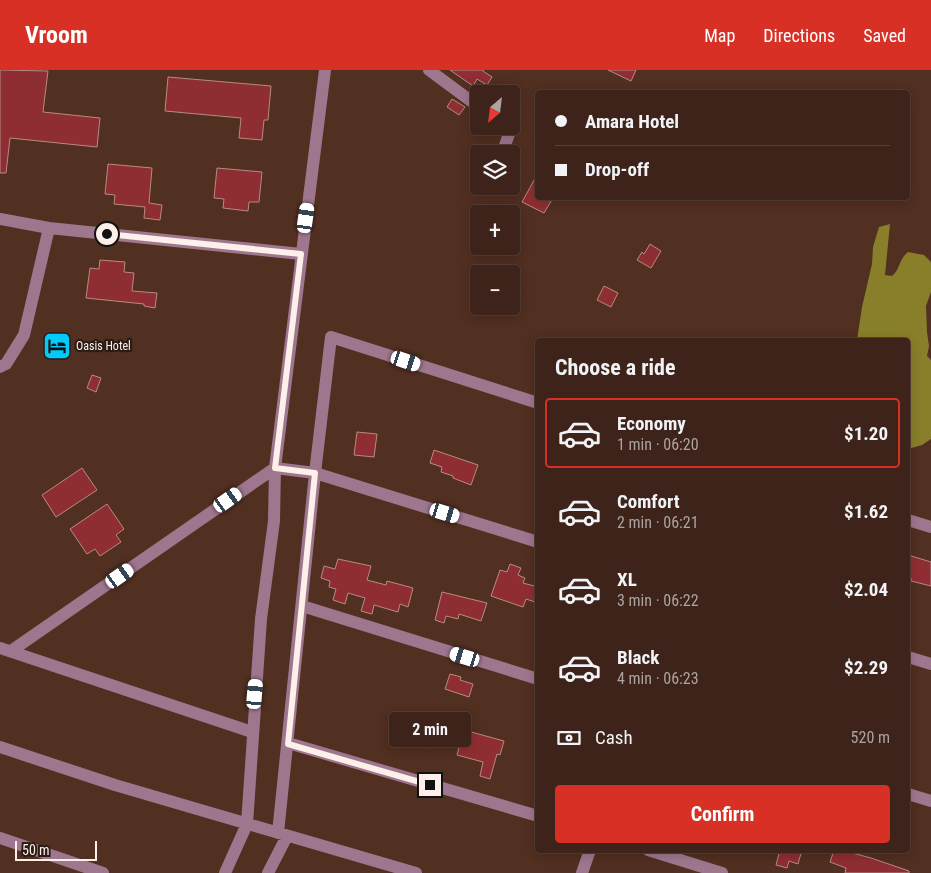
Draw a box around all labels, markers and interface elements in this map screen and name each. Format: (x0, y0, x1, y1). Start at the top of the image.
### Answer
text: Vroom (25, 21, 88, 49)
text: Map (704, 25, 735, 46)
text: Directions (763, 25, 835, 46)
text: Saved (863, 25, 906, 46)
north arrow (470, 85, 520, 135)
map controls (470, 85, 520, 315)
text: Amara Hotel (585, 110, 679, 133)
button: layers (470, 145, 520, 195)
text: Drop-off (585, 158, 649, 181)
car (296, 202, 315, 234)
button: + (470, 205, 520, 255)
route start (96, 223, 118, 245)
button: − (470, 265, 520, 315)
hotel icon: Oasis Hotel (42, 331, 72, 361)
place label: Oasis Hotel (76, 339, 131, 353)
car (389, 349, 422, 373)
text: Choose a ride (555, 355, 676, 380)
icon: car (557, 411, 602, 456)
text: Economy (617, 412, 686, 435)
text: $1.20 (844, 422, 888, 445)
text: 1 min · 06:20 (617, 435, 699, 454)
car (211, 485, 244, 515)
icon: car (557, 489, 602, 534)
text: Comfort (617, 490, 680, 513)
text: $1.62 (844, 500, 888, 523)
car (428, 501, 461, 525)
text: 2 min · 06:21 (617, 513, 699, 532)
car (103, 561, 136, 591)
icon: car (557, 567, 602, 612)
text: XL (617, 568, 637, 591)
text: $2.04 (844, 578, 888, 601)
text: 3 min · 06:22 (617, 591, 699, 610)
car (448, 645, 481, 669)
icon: car (557, 645, 602, 690)
text: Black (617, 646, 659, 669)
text: $2.29 (844, 656, 888, 679)
text: 4 min · 06:23 (617, 669, 699, 688)
car (246, 678, 263, 710)
callout: 2 min (389, 712, 471, 748)
text: 2 min (412, 720, 448, 739)
icon: cash (555, 724, 583, 752)
text: Cash (595, 726, 633, 749)
text: 520 m (851, 728, 890, 747)
route end (419, 774, 441, 796)
button: Confirm (555, 785, 890, 843)
scale bar (15, 838, 98, 861)
text: 50 m (22, 842, 50, 858)

